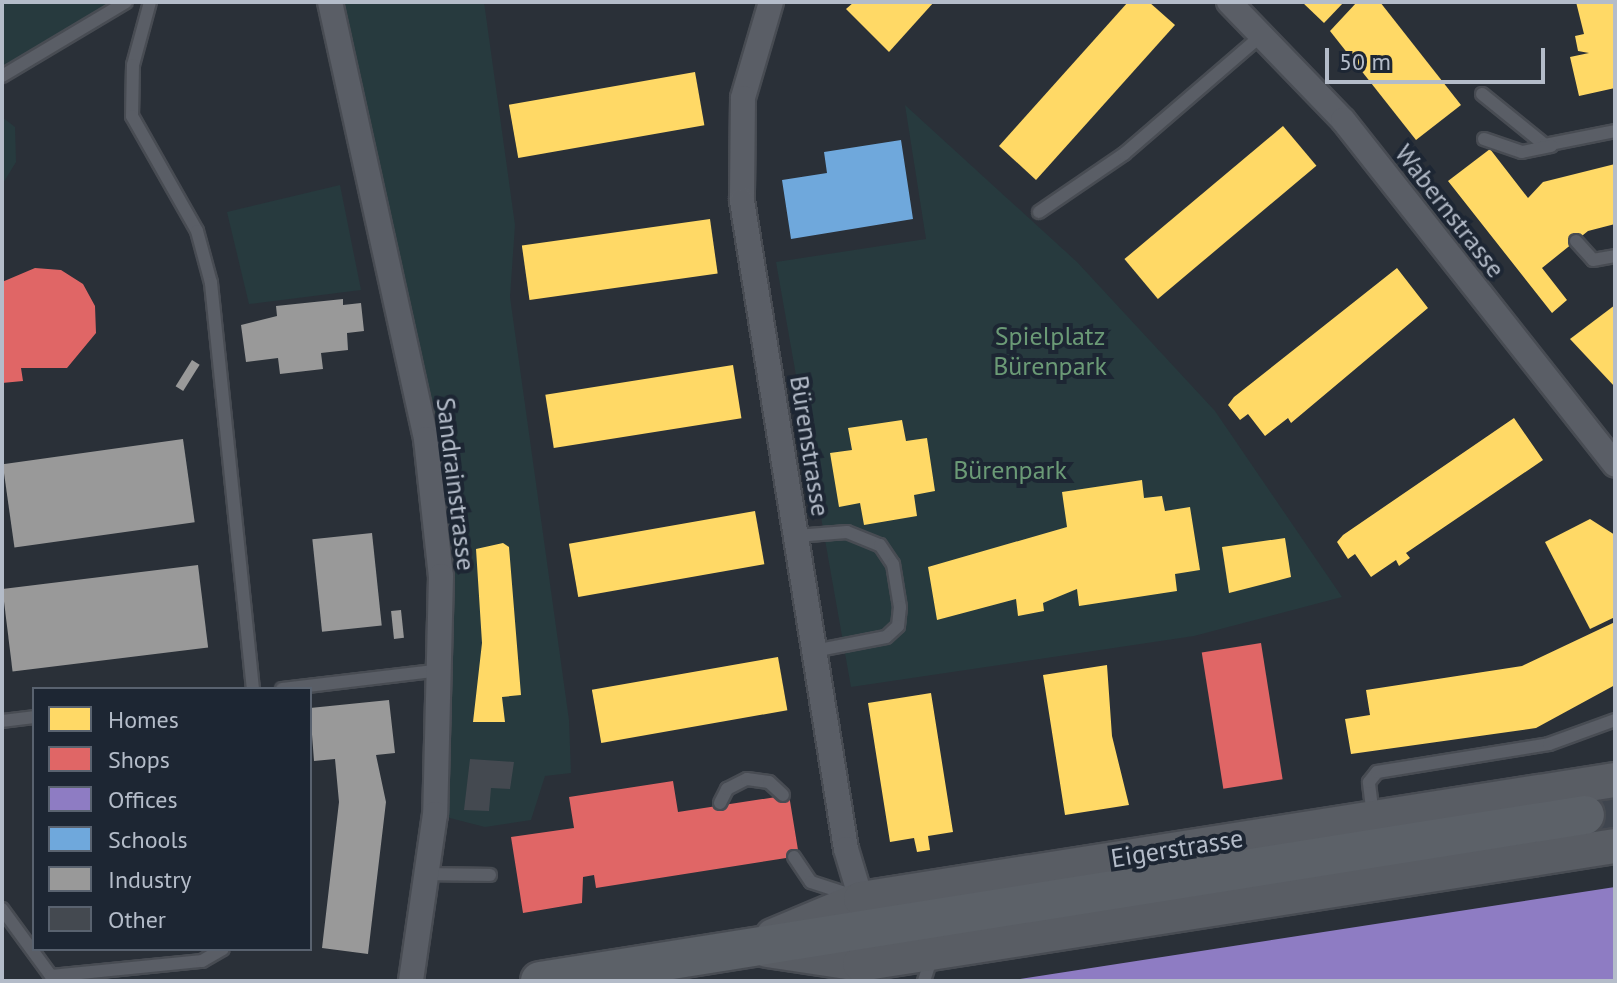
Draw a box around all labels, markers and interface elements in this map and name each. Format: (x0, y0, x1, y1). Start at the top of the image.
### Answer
scale bar (1329, 32, 1549, 82)
text: 50 m (1339, 46, 1391, 77)
street label: Wabernstrasse (1388, 138, 1512, 284)
park label: Spielplatz Bürenpark (993, 320, 1107, 382)
street label: Bürenstrasse (783, 373, 837, 519)
street label: Sandrainstrasse (430, 396, 482, 572)
park label: Bürenpark (953, 454, 1067, 486)
legend (32, 687, 312, 951)
text: Homes (108, 704, 179, 735)
text: Shops (108, 744, 170, 775)
text: Offices (108, 784, 178, 815)
street label: Eigerstrasse (1109, 822, 1245, 874)
text: Schools (108, 824, 188, 855)
text: Industry (108, 864, 192, 895)
text: Other (108, 904, 166, 935)

